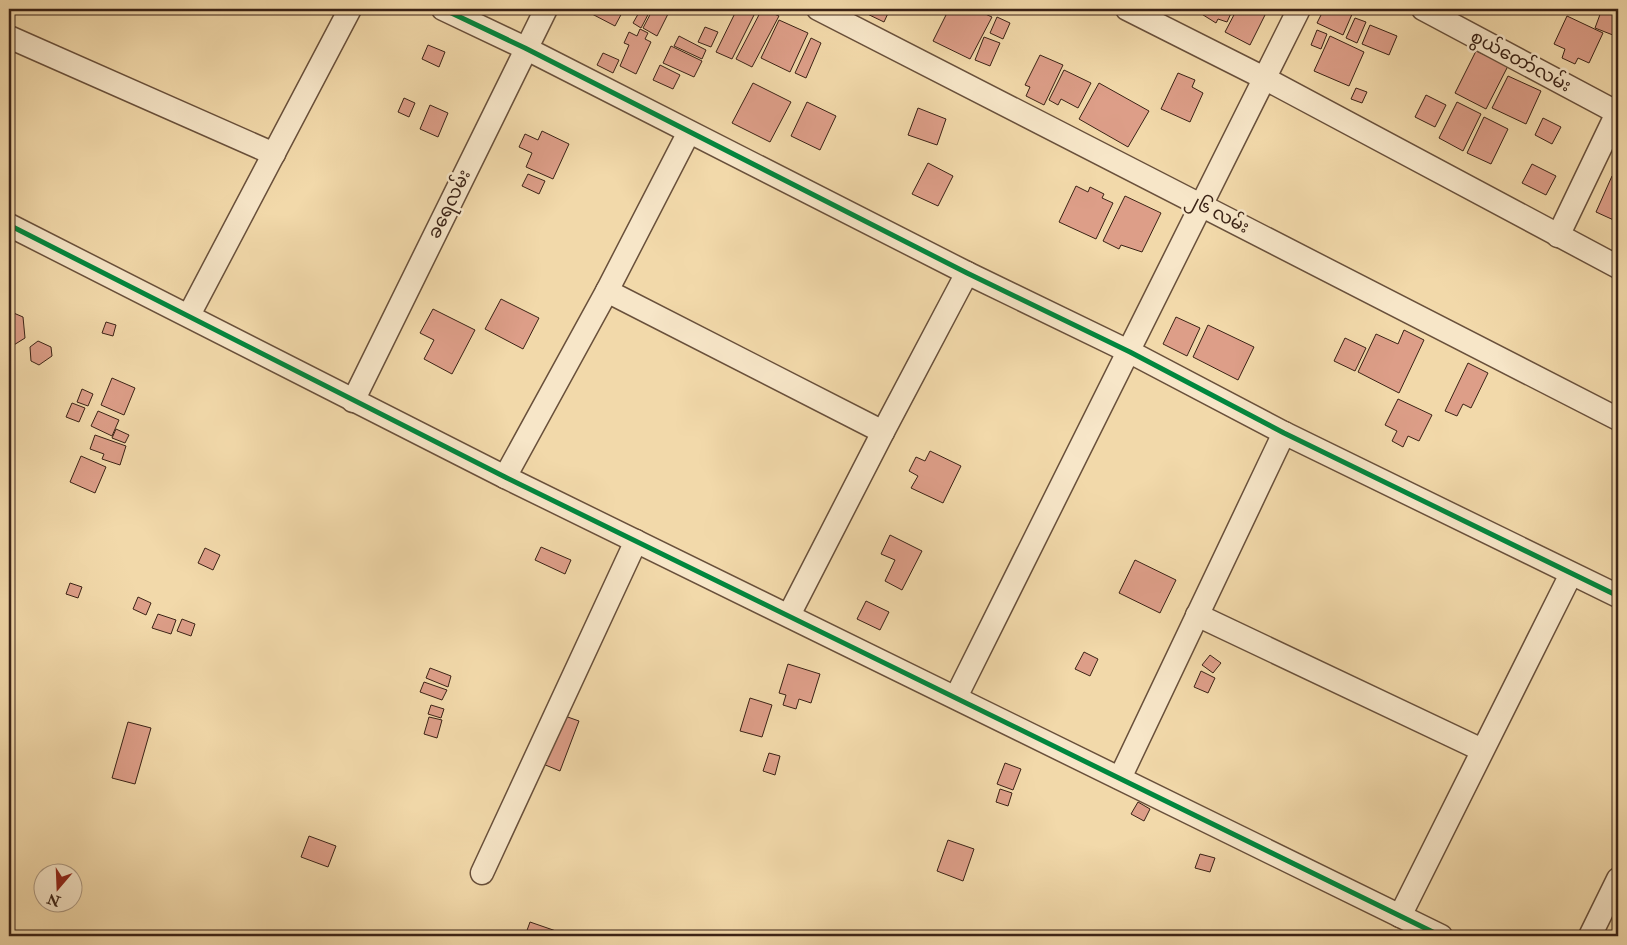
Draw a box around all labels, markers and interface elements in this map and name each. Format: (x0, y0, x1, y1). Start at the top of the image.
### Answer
street label: စွယ်တော်လမ်း (1465, 24, 1576, 100)
street label: ခရေလမ်း (421, 165, 479, 244)
street label: ၂၆ လမ်း (1181, 186, 1254, 242)
north arrow (32, 862, 82, 912)
text: N (45, 890, 64, 910)

